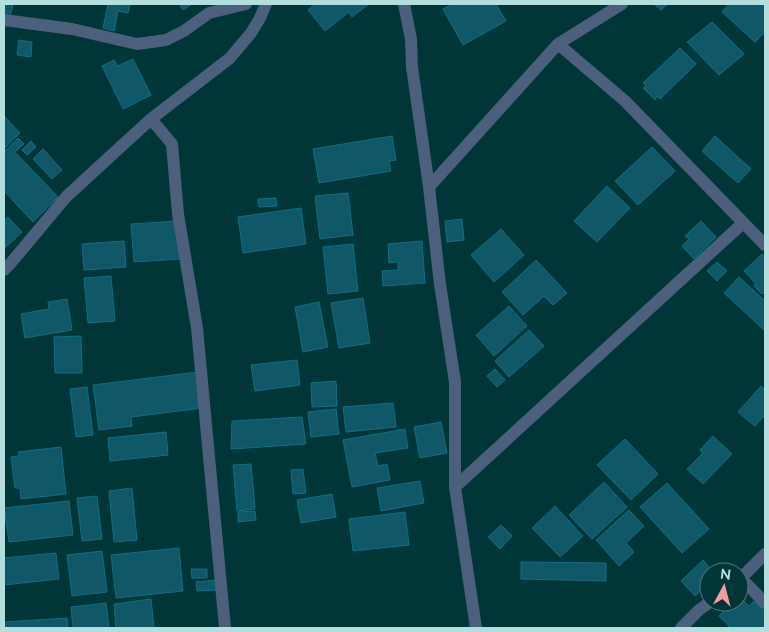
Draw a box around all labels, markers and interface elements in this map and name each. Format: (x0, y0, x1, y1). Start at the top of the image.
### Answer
north arrow (699, 562, 749, 612)
text: N (719, 566, 732, 583)

